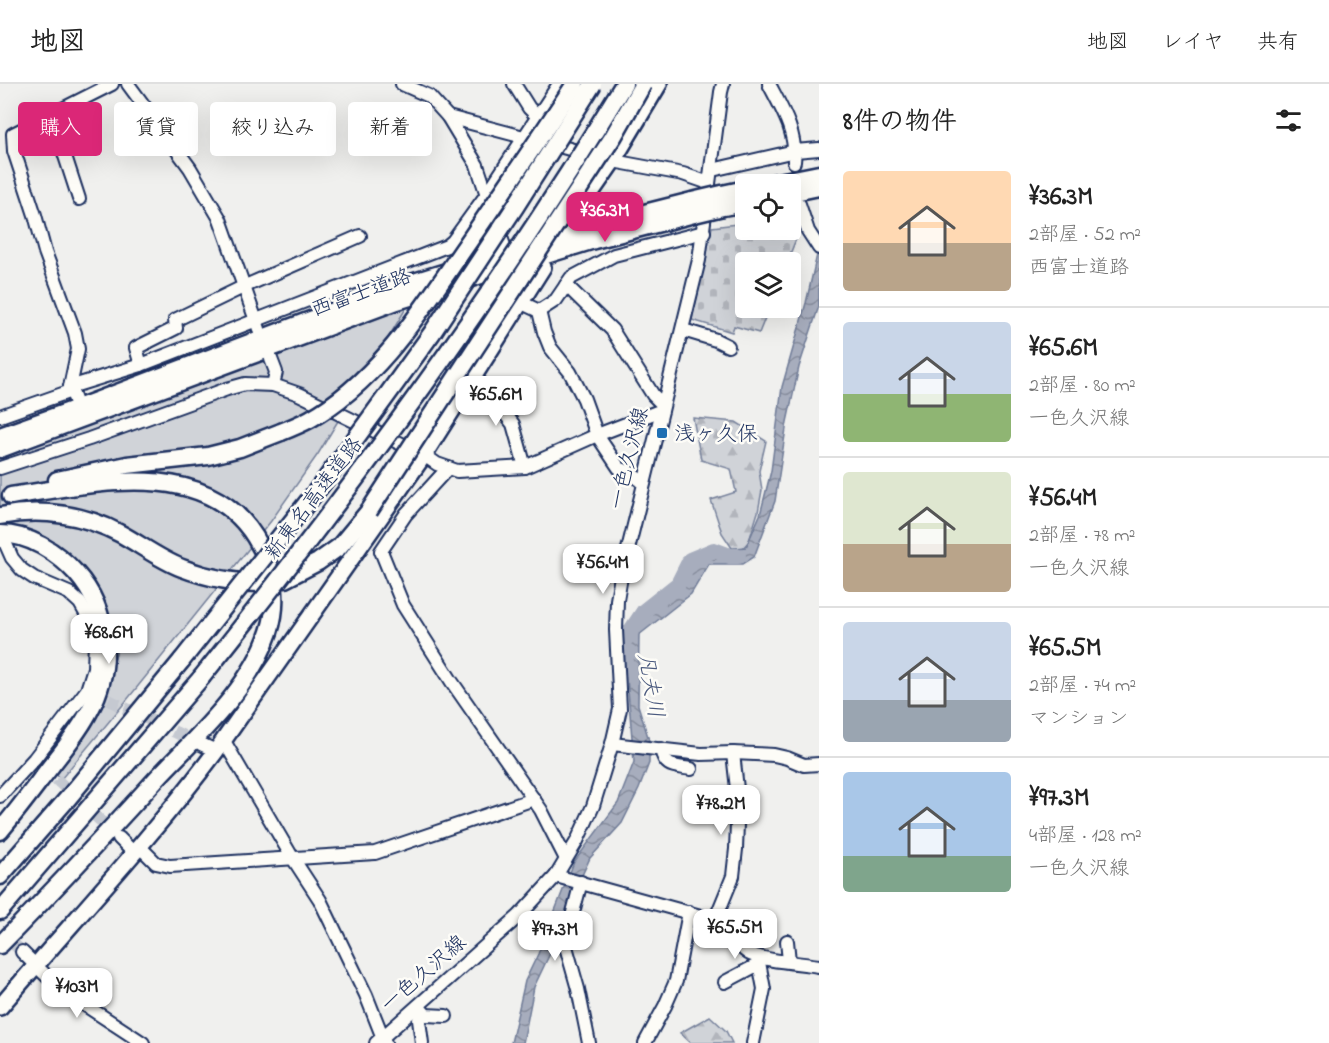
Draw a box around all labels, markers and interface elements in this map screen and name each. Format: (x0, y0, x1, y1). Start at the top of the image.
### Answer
text: 地図 (30, 23, 86, 64)
text: 地図 (1087, 28, 1129, 58)
text: レイヤ (1162, 28, 1224, 58)
text: 共有 (1257, 28, 1299, 58)
chip: 購入 (18, 102, 102, 156)
chip: 賃貸 (114, 102, 198, 156)
chip: 絞り込み (210, 102, 336, 156)
chip: 新着 (348, 102, 432, 156)
text: 8件の物件 (843, 104, 957, 142)
icon: filters (1272, 104, 1305, 137)
map controls (735, 174, 801, 318)
button: locate (735, 174, 801, 240)
text: ¥36.3M (1029, 179, 1093, 217)
pin: ¥36.3M (556, 192, 654, 243)
icon: home (891, 195, 963, 267)
text: ¥36.3M (580, 197, 630, 226)
text: 2部屋 · 52 m² (1029, 221, 1141, 250)
button: layers (735, 252, 801, 318)
text: 西富士道路 (1029, 254, 1129, 283)
street label: 西富士道路 (307, 262, 416, 326)
text: ¥65.6M (1029, 330, 1098, 368)
icon: home (891, 346, 963, 418)
text: 2部屋 · 80 m² (1029, 372, 1136, 401)
pin: ¥65.6M (447, 376, 545, 427)
text: ¥65.6M (469, 381, 523, 410)
street label: 一色久沢線 (603, 404, 657, 513)
text: 一色久沢線 (1029, 405, 1129, 434)
place label: 浅ヶ久保 (674, 420, 758, 450)
marker: 浅ヶ久保 (655, 426, 669, 440)
street label: 新東名高速道路 (258, 431, 371, 567)
text: ¥56.4M (1029, 480, 1097, 518)
icon: home (891, 496, 963, 568)
text: 2部屋 · 78 m² (1029, 522, 1135, 551)
pin: ¥56.4M (554, 544, 652, 595)
text: ¥56.4M (577, 549, 629, 578)
text: 一色久沢線 (1029, 555, 1129, 584)
pin: ¥68.6M (60, 614, 158, 665)
text: ¥68.6M (84, 619, 134, 648)
text: ¥65.5M (1029, 630, 1101, 668)
icon: home (891, 646, 963, 718)
water label: 凡夫川 (628, 650, 671, 721)
text: 2部屋 · 74 m² (1029, 672, 1136, 701)
text: マンション (1029, 705, 1128, 734)
text: ¥97.3M (1029, 780, 1090, 818)
pin: ¥78.2M (672, 785, 770, 836)
text: ¥78.2M (696, 790, 746, 819)
icon: home (891, 796, 963, 868)
text: 4部屋 · 128 m² (1029, 822, 1142, 851)
text: 一色久沢線 (1029, 855, 1129, 884)
pin: ¥65.5M (686, 909, 784, 960)
pin: ¥97.3M (506, 911, 604, 962)
text: ¥65.5M (707, 914, 763, 943)
text: ¥97.3M (532, 916, 578, 945)
street label: 一色久沢線 (375, 929, 474, 1020)
pin: ¥103M (35, 968, 119, 1019)
text: ¥103M (55, 973, 99, 1002)

